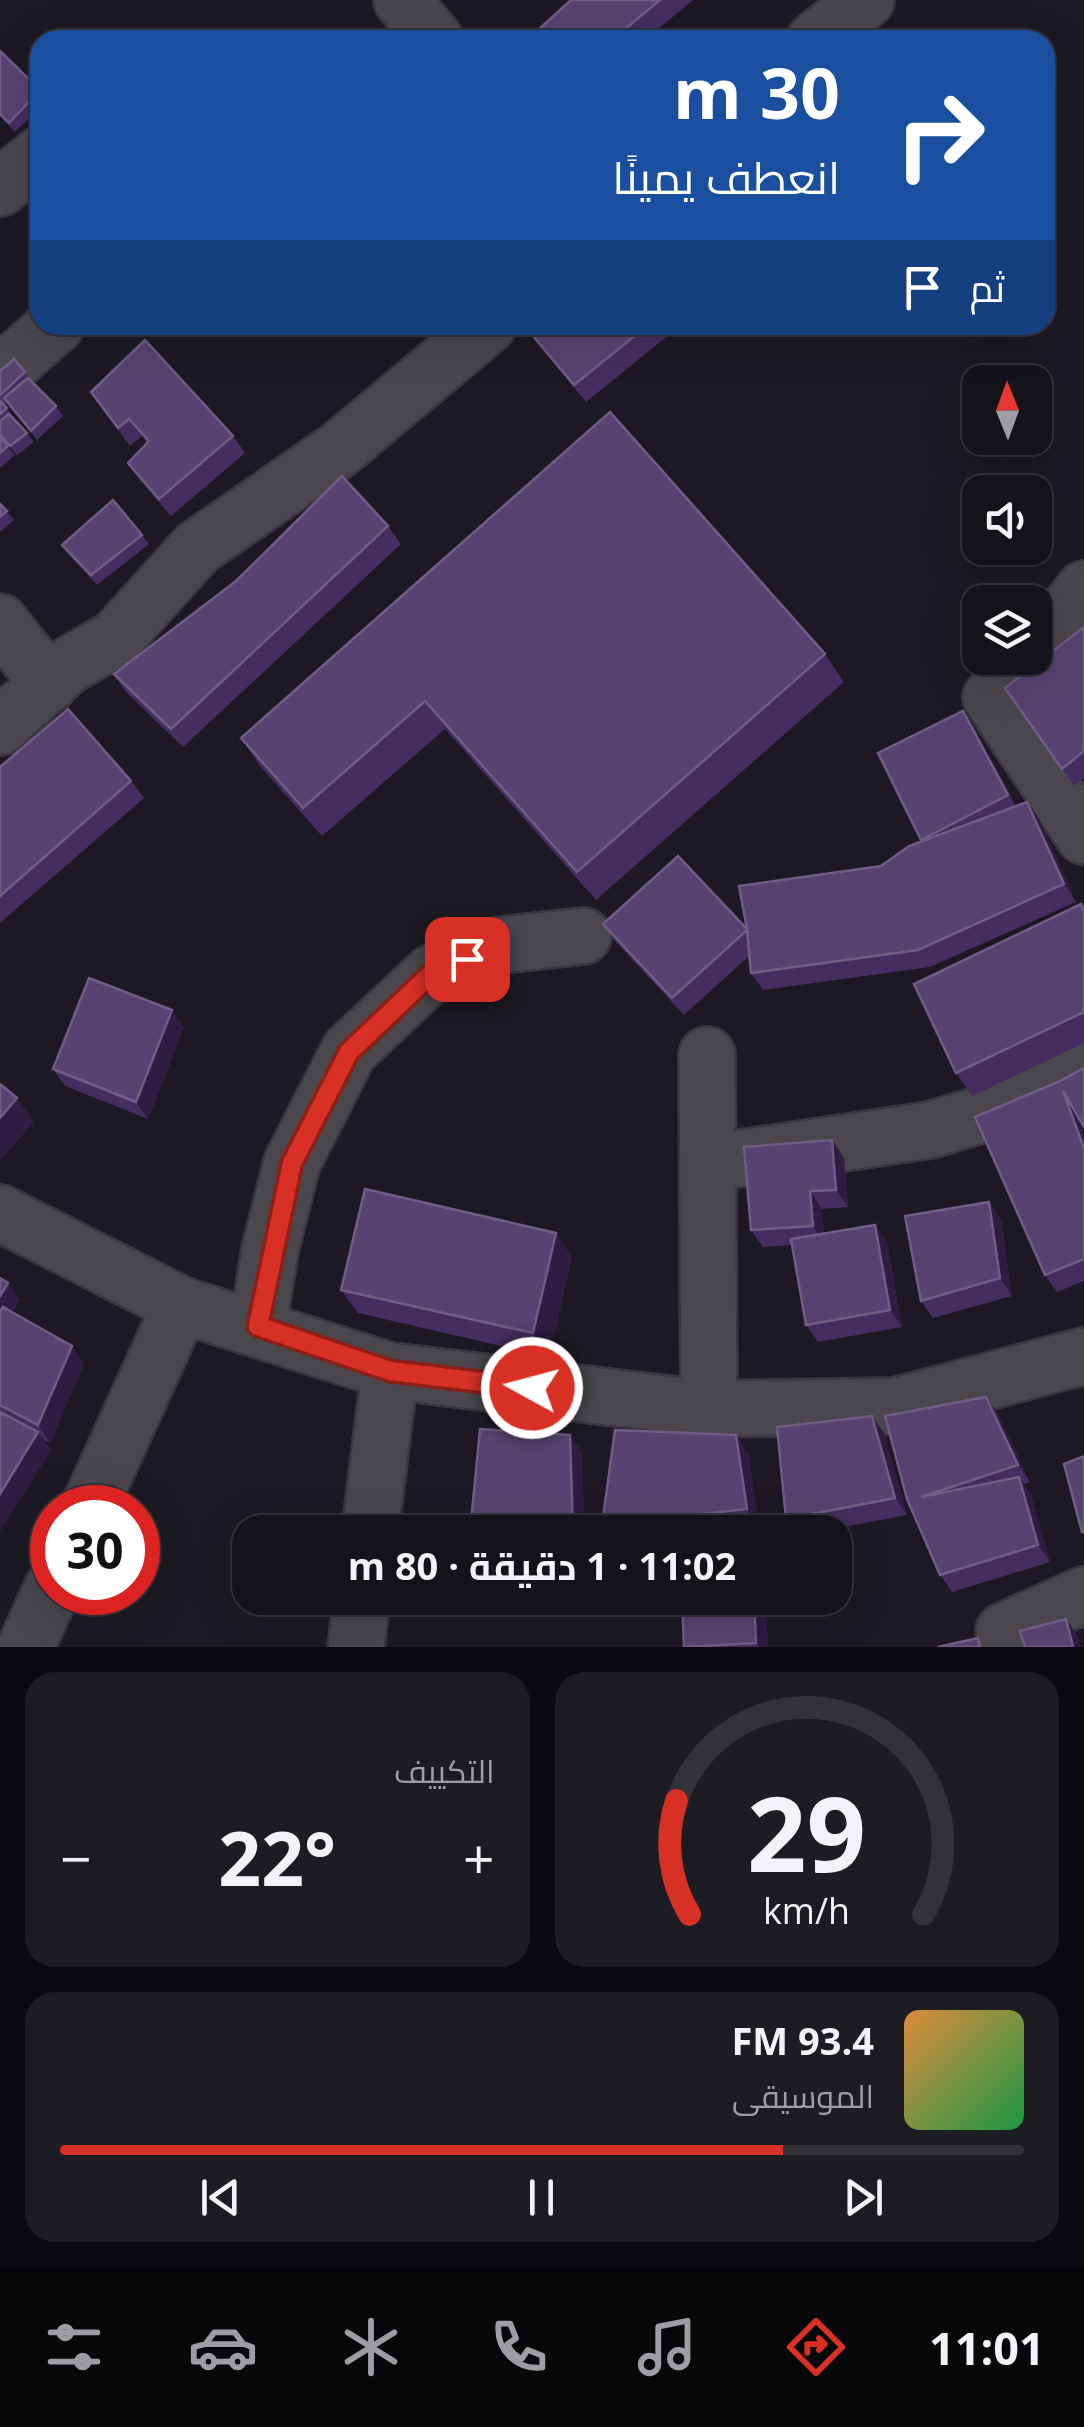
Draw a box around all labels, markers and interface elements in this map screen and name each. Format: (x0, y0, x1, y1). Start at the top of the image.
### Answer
text: 30 m (673, 44, 840, 140)
icon: right (875, 70, 1005, 200)
text: انعطف يمينًا (612, 146, 840, 207)
icon: arrive (895, 260, 950, 315)
text: ثم (970, 261, 1005, 313)
north arrow (962, 365, 1052, 455)
map controls (962, 365, 1052, 675)
button: sound (962, 475, 1052, 565)
button: layers (962, 585, 1052, 675)
pin (425, 917, 510, 1002)
icon: arrive (440, 932, 495, 987)
position arrow (480, 1336, 584, 1440)
speed limit sign: 30 (30, 1485, 160, 1615)
text: 11:02 · 1 دقيقة · 80 m (348, 1539, 736, 1591)
text: التكييف (394, 1749, 495, 1792)
text: 29 (747, 1761, 866, 1902)
text: 22° (218, 1806, 336, 1908)
text: − (60, 1820, 91, 1895)
text: + (463, 1820, 494, 1895)
text: km/h (763, 1886, 850, 1934)
text: 93.4 FM (731, 2014, 874, 2066)
text: الموسيقى (732, 2074, 874, 2117)
icon: previous (193, 2170, 248, 2225)
icon: pause (514, 2170, 569, 2225)
icon: next (836, 2170, 891, 2225)
icon: filters (39, 2312, 109, 2382)
icon: car (188, 2312, 258, 2382)
icon: climate (336, 2312, 406, 2382)
icon: phone (484, 2312, 554, 2382)
icon: music (632, 2312, 702, 2382)
icon: directions (781, 2312, 851, 2382)
text: 11:01 (929, 2317, 1045, 2378)

